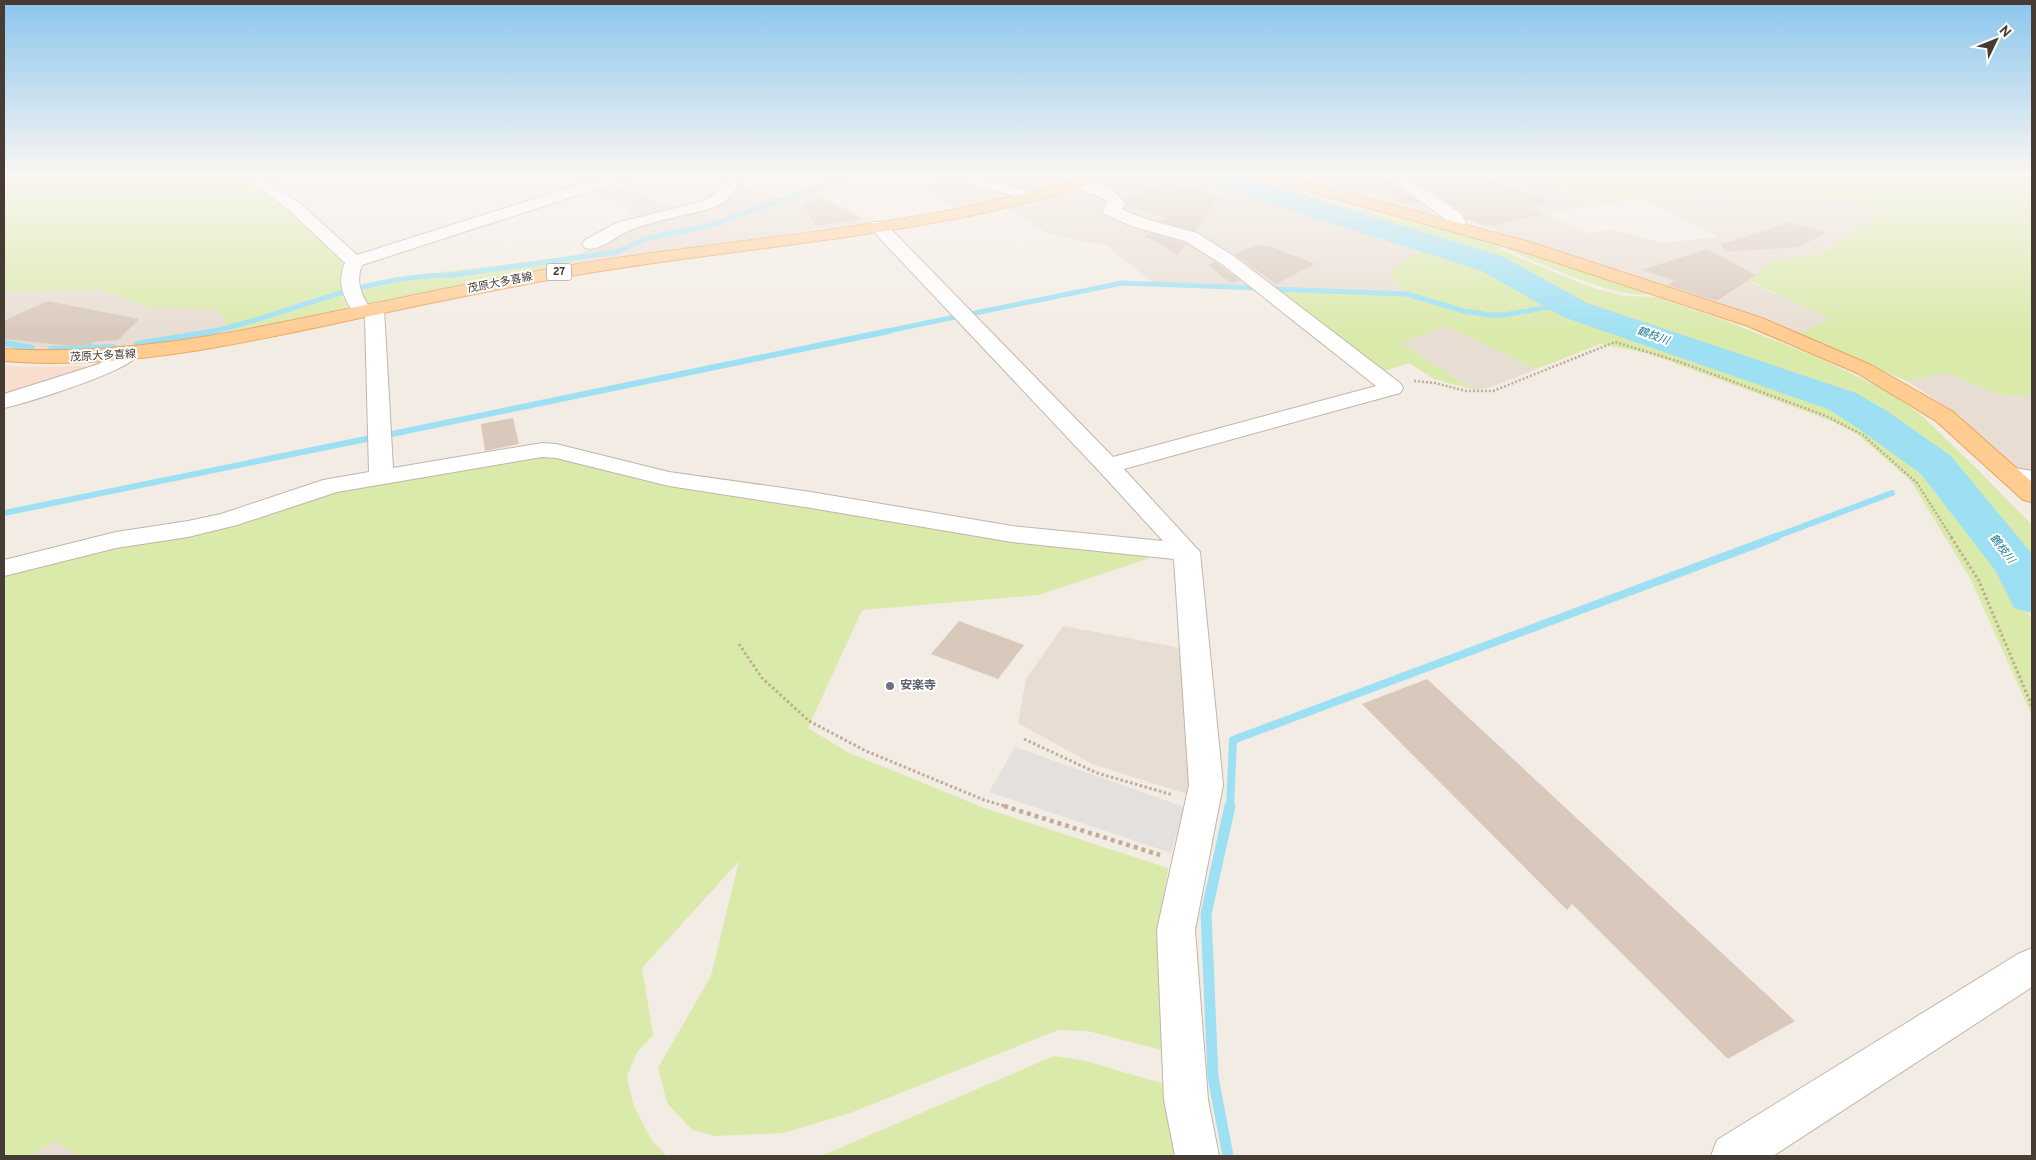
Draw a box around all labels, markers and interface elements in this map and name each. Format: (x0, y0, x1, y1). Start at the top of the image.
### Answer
north arrow (1971, 15, 2021, 65)
text: N (1995, 23, 2014, 42)
road number: 27 (546, 264, 572, 280)
street label: 茂原大多喜線 (466, 270, 534, 296)
water label: 鶴枝川 (1635, 324, 1672, 348)
street label: 茂原大多喜線 (70, 347, 136, 365)
water label: 鶴枝川 (1986, 532, 2018, 567)
place label: 安楽寺 (900, 678, 936, 694)
marker: 安楽寺 (884, 680, 896, 692)

